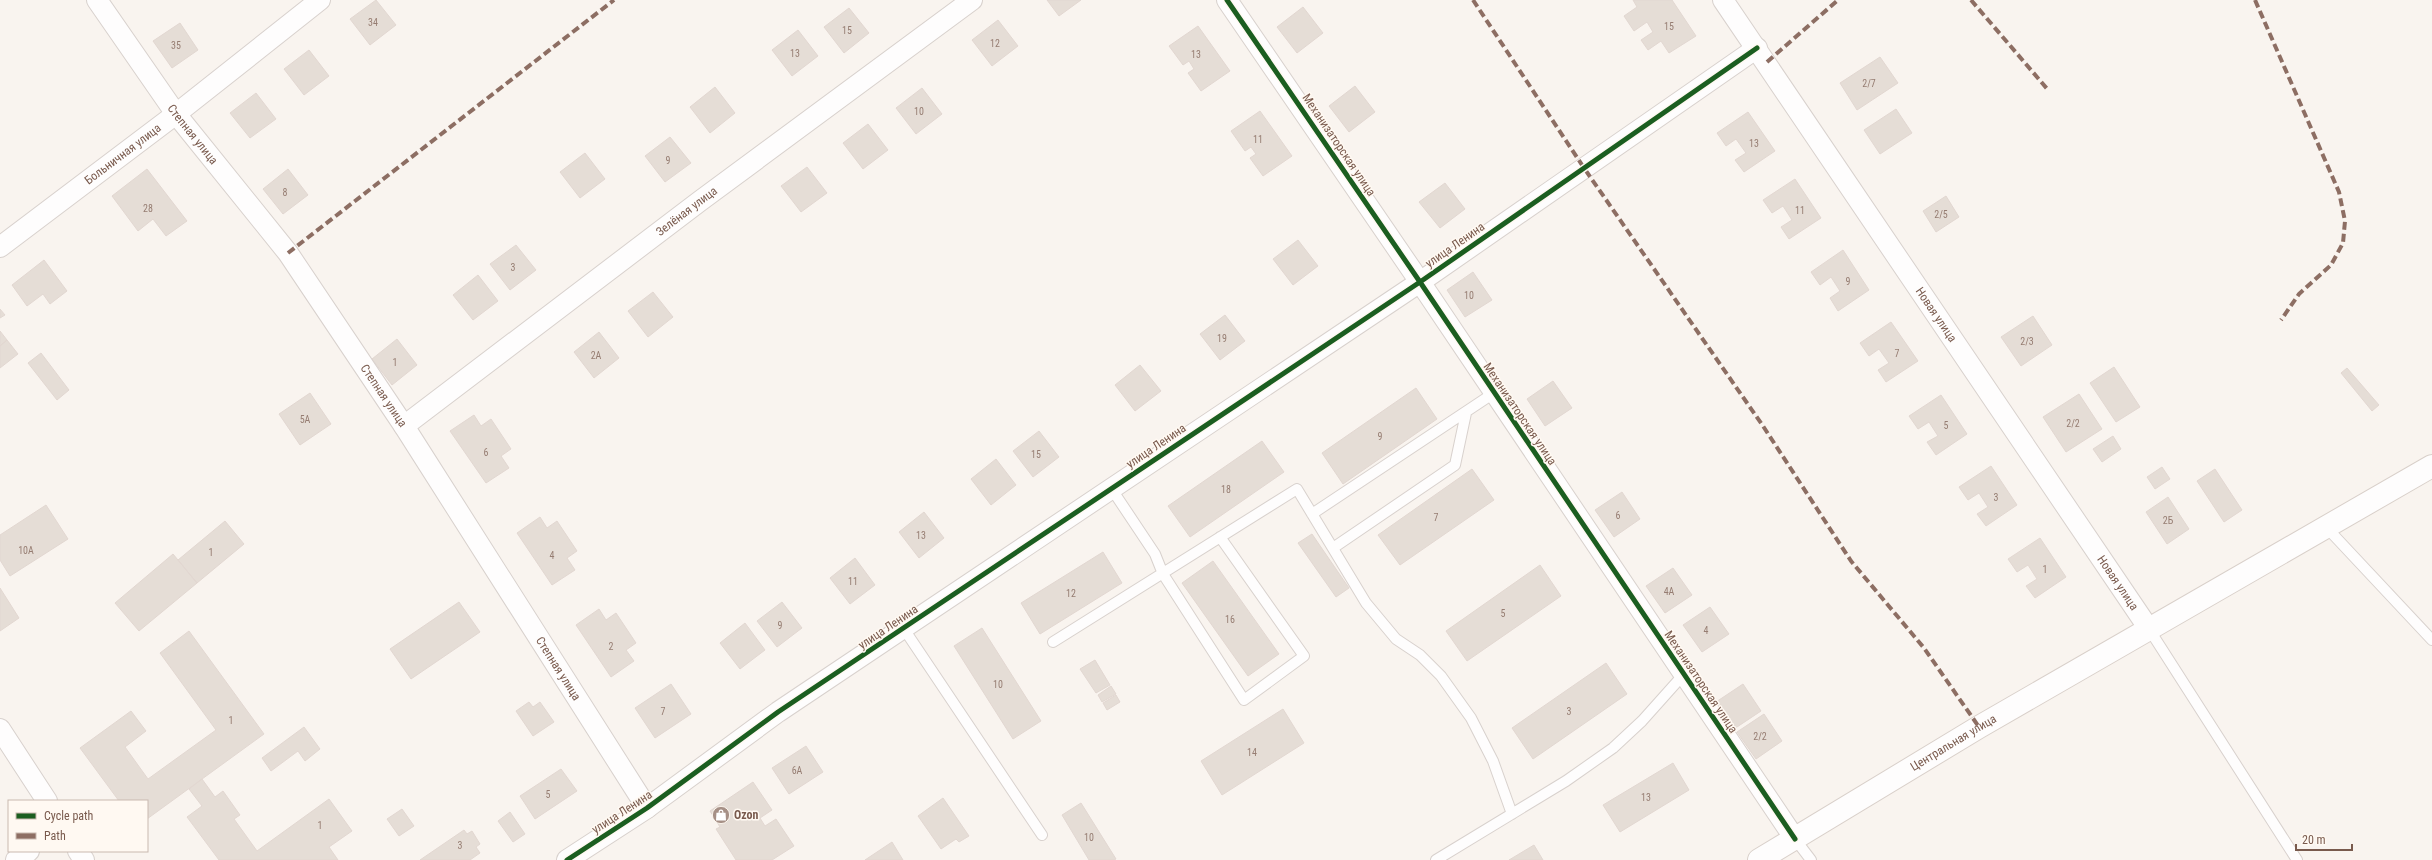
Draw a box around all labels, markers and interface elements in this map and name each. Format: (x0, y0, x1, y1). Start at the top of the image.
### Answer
house number: 34 (368, 17, 378, 28)
house number: 15 (1664, 21, 1674, 32)
house number: 15 (842, 25, 852, 36)
house number: 12 (990, 38, 1000, 49)
house number: 35 (171, 40, 181, 51)
house number: 13 (790, 48, 800, 59)
house number: 13 (1191, 49, 1201, 60)
house number: 2/7 (1862, 78, 1876, 89)
street label: Механизаторская улица (1300, 91, 1379, 199)
street label: Степная улица (165, 102, 221, 167)
house number: 10 (914, 106, 924, 117)
street label: Больничная улица (82, 121, 164, 187)
house number: 11 (1253, 134, 1263, 145)
house number: 13 (1749, 138, 1759, 149)
house number: 9 (666, 155, 671, 166)
street label: Зелёная улица (653, 183, 720, 239)
house number: 8 (283, 187, 288, 198)
house number: 28 (143, 203, 153, 214)
house number: 11 (1795, 205, 1805, 216)
house number: 2/5 (1934, 209, 1948, 220)
street label: улица Ленина (1423, 219, 1487, 270)
house number: 3 (511, 262, 516, 273)
house number: 9 (1846, 276, 1851, 287)
street label: Новая улица (1913, 285, 1960, 345)
house number: 10 (1464, 290, 1474, 301)
house number: 19 (1217, 333, 1227, 344)
house number: 2/3 (2020, 336, 2034, 347)
house number: 7 (1895, 348, 1900, 359)
house number: 2А (591, 350, 602, 361)
house number: 1 (393, 357, 397, 368)
street label: Механизаторская улица (1481, 360, 1560, 468)
street label: Степная улица (358, 362, 410, 430)
house number: 5А (300, 414, 311, 425)
house number: 2/2 (2066, 418, 2080, 429)
house number: 5 (1944, 420, 1949, 431)
street label: улица Ленина (1124, 421, 1189, 471)
house number: 9 (1378, 431, 1383, 442)
house number: 6 (484, 447, 489, 458)
house number: 15 (1031, 449, 1041, 460)
house number: 18 (1221, 484, 1231, 495)
house number: 3 (1994, 492, 1999, 503)
house number: 6 (1616, 510, 1621, 521)
house number: 7 (1434, 512, 1439, 523)
house number: 2Б (2163, 515, 2174, 526)
house number: 13 (916, 530, 926, 541)
house number: 10А (18, 545, 34, 556)
house number: 1 (209, 547, 213, 558)
house number: 4 (550, 550, 555, 561)
street label: Новая улица (2094, 553, 2141, 613)
house number: 1 (2043, 564, 2047, 575)
house number: 11 (848, 576, 858, 587)
house number: 4А (1664, 586, 1675, 597)
house number: 12 (1066, 588, 1076, 599)
street label: улица Ленина (856, 602, 921, 652)
house number: 5 (1501, 608, 1506, 619)
house number: 16 (1225, 614, 1235, 625)
house number: 9 (778, 620, 783, 631)
house number: 4 (1704, 625, 1709, 636)
street label: Механизаторская улица (1662, 628, 1741, 736)
street label: Степная улица (533, 634, 584, 703)
house number: 2 (609, 641, 614, 652)
house number: 10 (993, 679, 1003, 690)
house number: 7 (661, 706, 666, 717)
house number: 3 (1567, 706, 1572, 717)
street label: Центральная улица (1908, 711, 1999, 774)
house number: 1 (229, 715, 233, 726)
house number: 2/2 (1753, 731, 1767, 742)
house number: 14 (1247, 747, 1257, 758)
house number: 6А (792, 765, 803, 776)
street label: улица Ленина (589, 787, 655, 837)
house number: 5 (546, 789, 551, 800)
house number: 13 (1641, 792, 1651, 803)
legend (8, 800, 148, 852)
shop icon: Ozon (711, 805, 731, 825)
place label: Ozon (734, 808, 759, 822)
text: Cycle path (44, 809, 94, 823)
house number: 1 (318, 820, 322, 831)
scale bar (2296, 826, 2352, 852)
text: Path (44, 829, 66, 843)
house number: 10 (1084, 832, 1094, 843)
text: 20 m (2302, 833, 2326, 847)
house number: 3 (458, 840, 463, 851)

